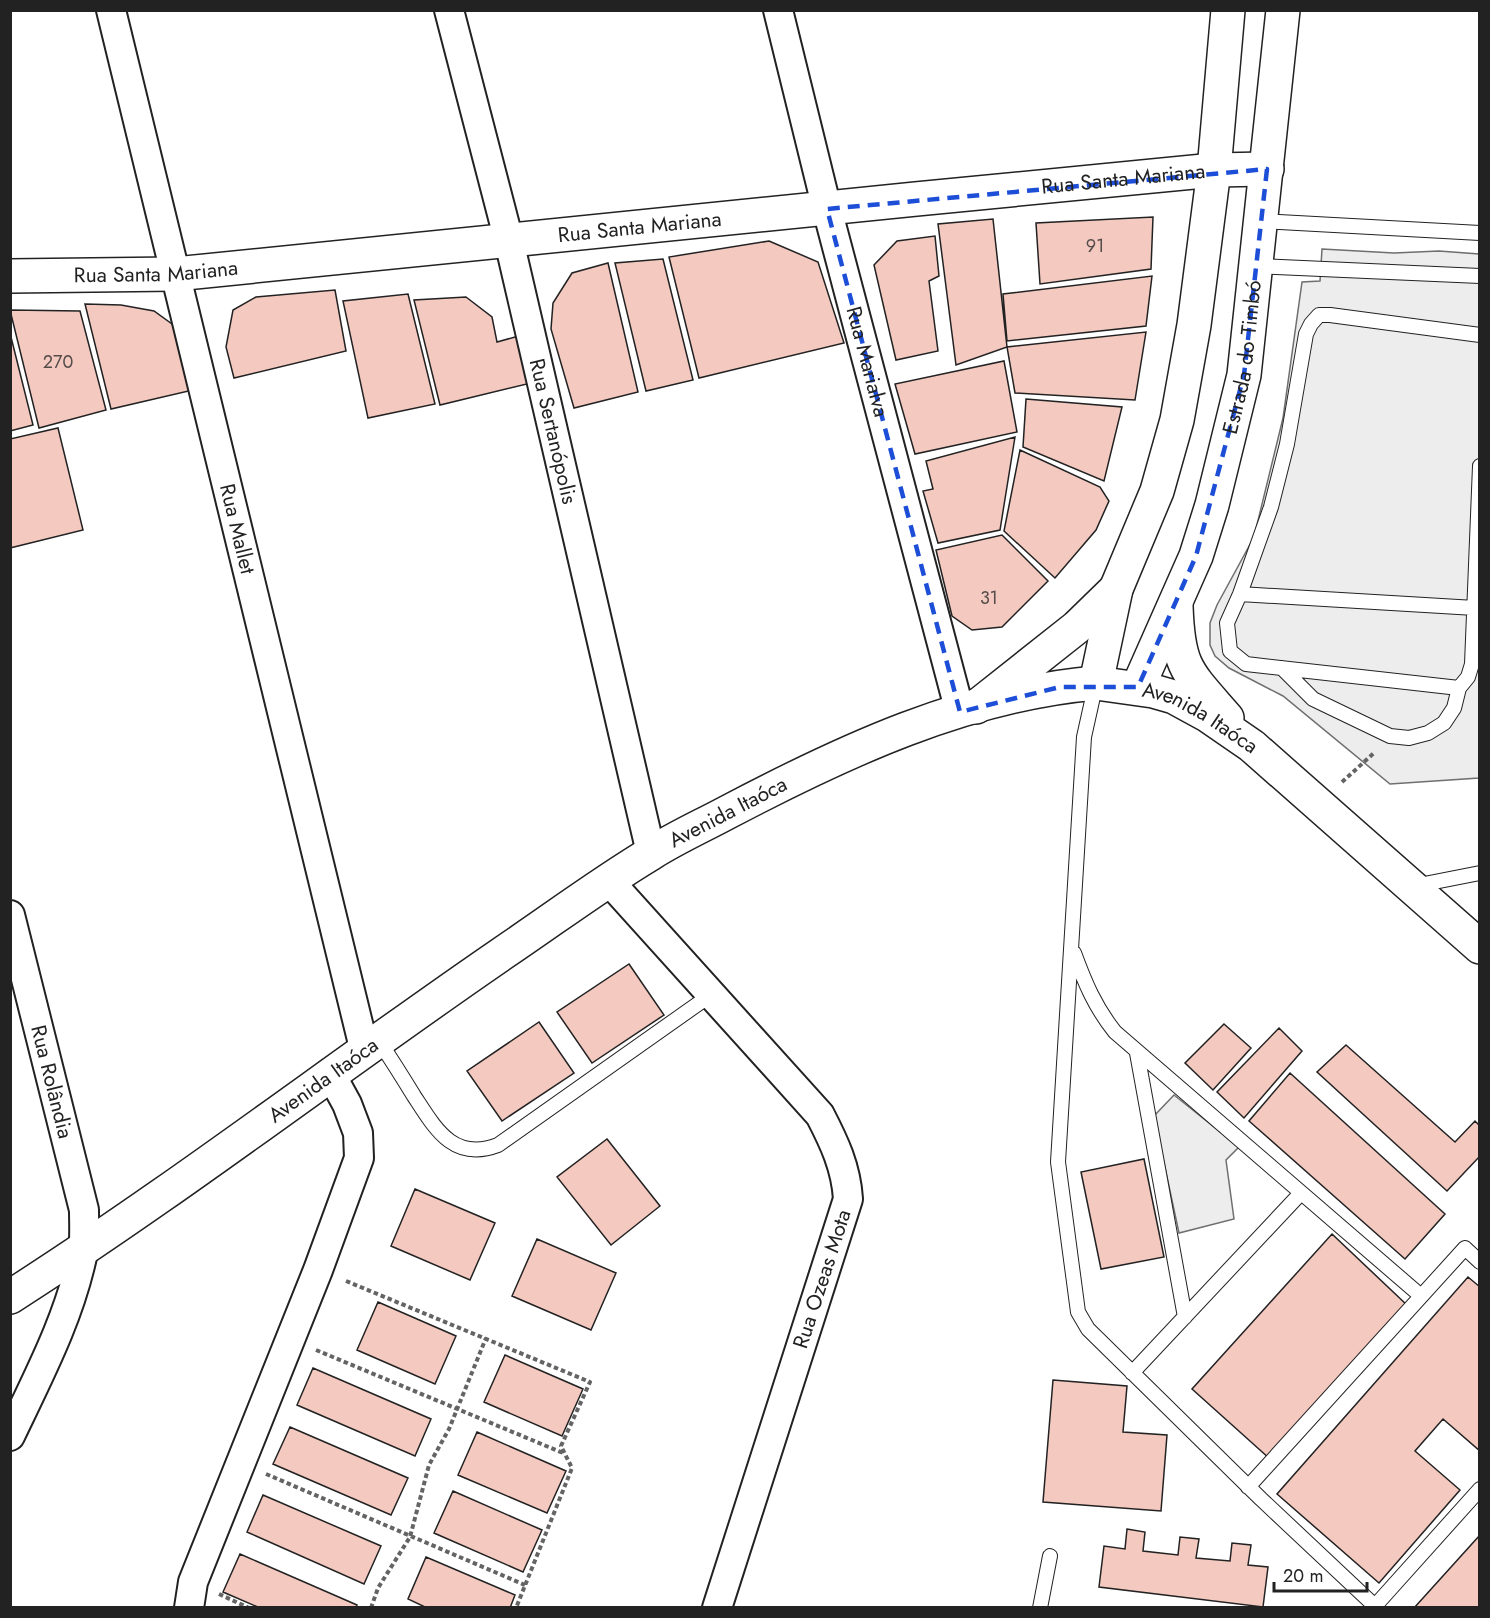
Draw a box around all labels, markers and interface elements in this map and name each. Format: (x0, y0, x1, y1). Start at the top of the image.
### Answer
street label: Rua Santa Mariana (1040, 156, 1206, 202)
street label: Rua Santa Mariana (556, 204, 723, 250)
house number: 91 (1086, 233, 1104, 259)
street label: Rua Santa Mariana (74, 253, 239, 290)
street label: Estrada do Timbó (1215, 279, 1269, 437)
street label: Rua Marialva (838, 303, 896, 420)
house number: 270 (43, 349, 73, 375)
street label: Rua Sertanópolis (522, 355, 585, 507)
street label: Rua Mallet (212, 481, 263, 577)
house number: 31 (980, 585, 998, 611)
street label: Avenida Itaóca (1140, 675, 1264, 761)
street label: Avenida Itaóca (663, 769, 792, 855)
street label: Rua Rolândia (23, 1022, 81, 1142)
street label: Avenida Itaóca (262, 1030, 384, 1130)
street label: Rua Ozeas Mota (785, 1206, 859, 1352)
scale bar (1274, 1555, 1367, 1593)
text: 20 m (1283, 1563, 1323, 1589)

